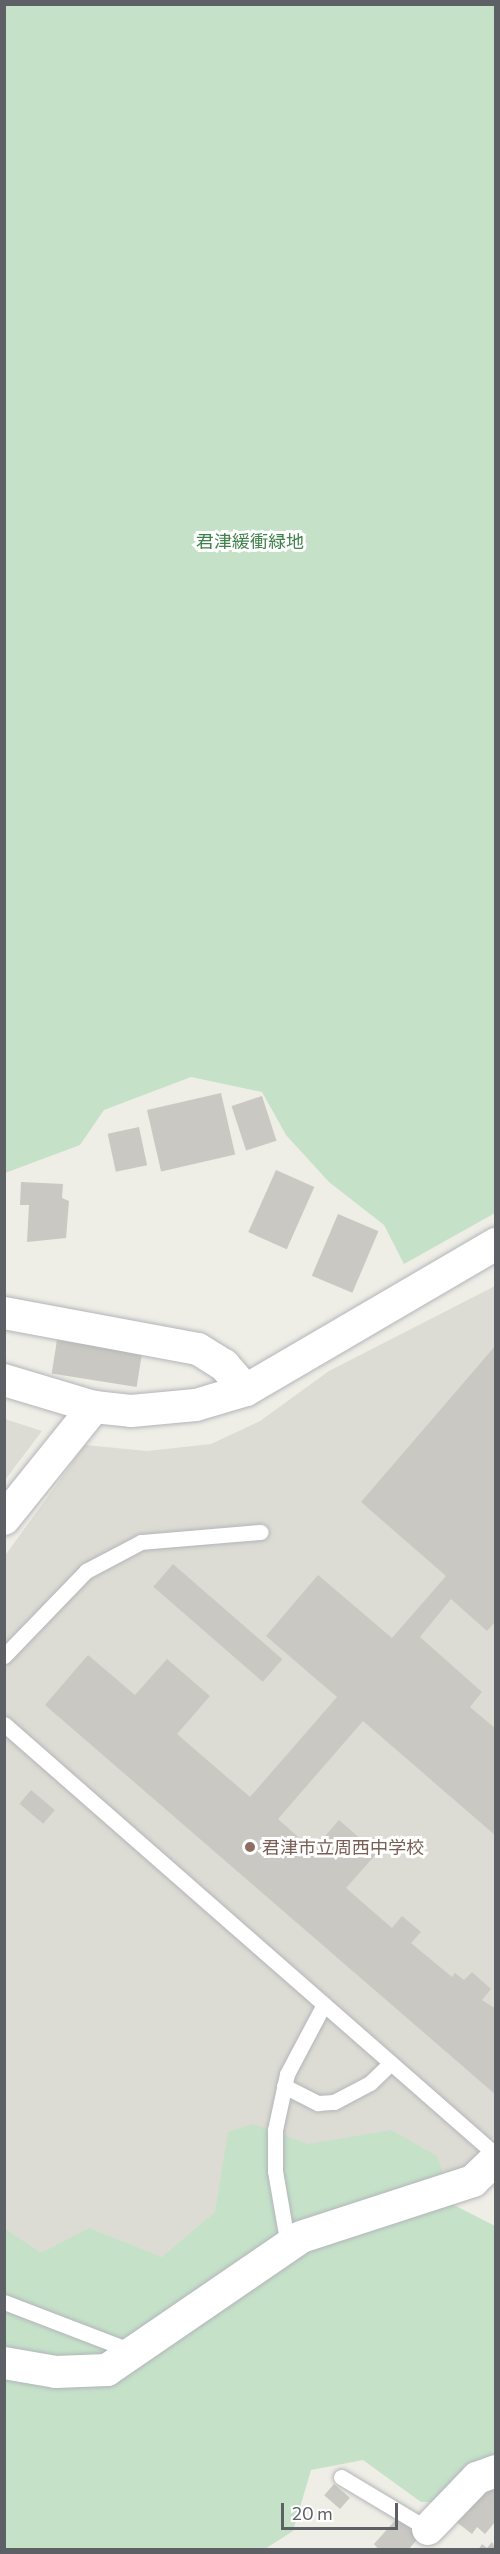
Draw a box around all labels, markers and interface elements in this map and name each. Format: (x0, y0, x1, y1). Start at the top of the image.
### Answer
park label: 君津緩衝緑地 (196, 530, 304, 552)
place label: 君津市立周西中学校 (262, 1836, 424, 1858)
marker: 君津市立周西中学校 (243, 1840, 257, 1854)
scale bar (284, 2491, 401, 2529)
text: 20 m (292, 2502, 333, 2524)

